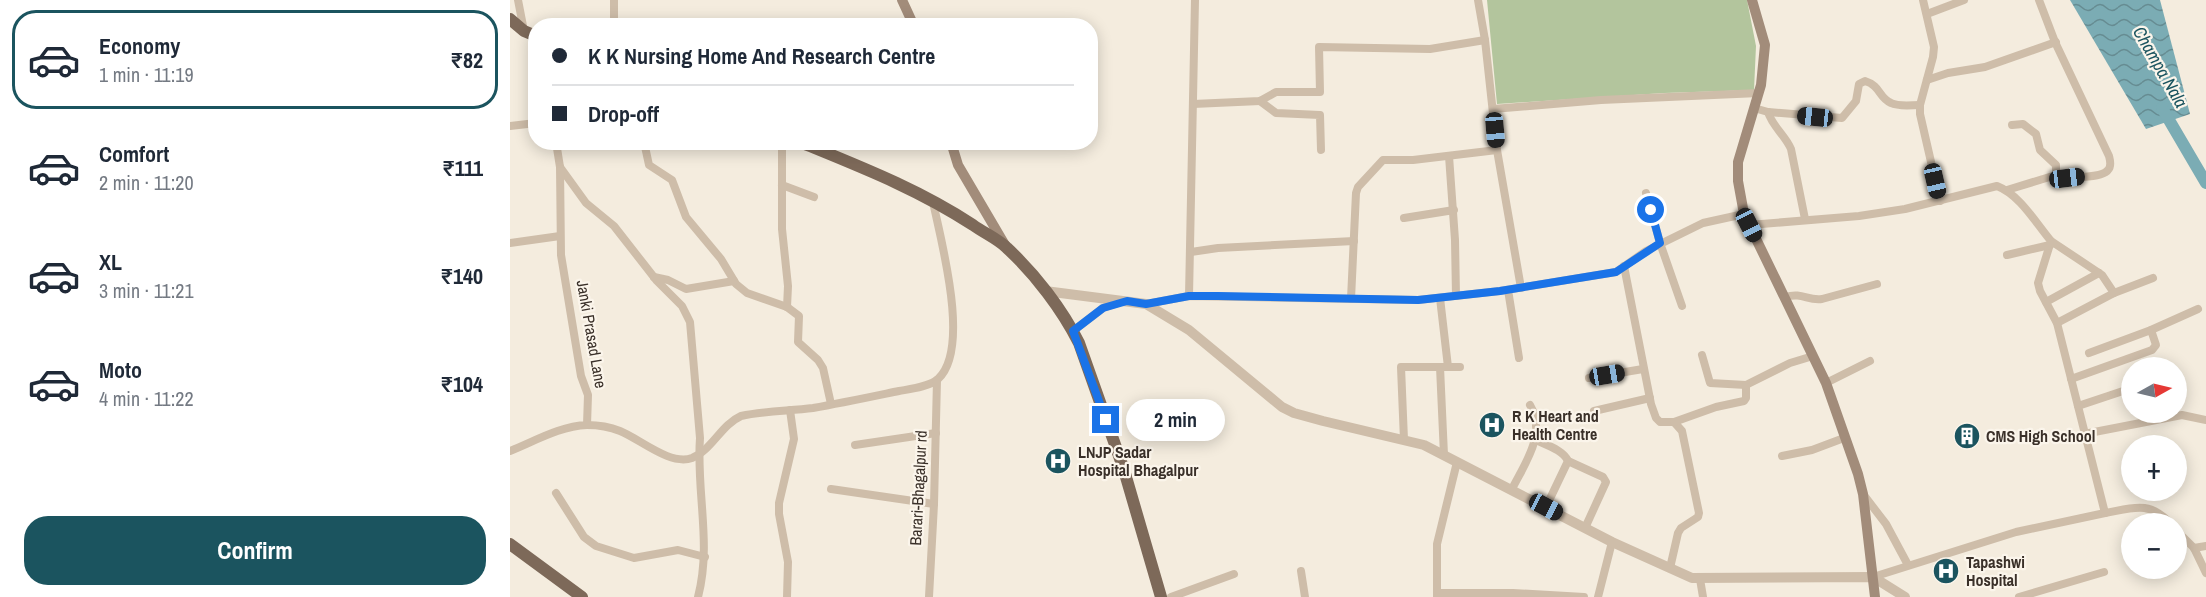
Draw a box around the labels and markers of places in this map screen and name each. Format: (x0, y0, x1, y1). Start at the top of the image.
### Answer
place label: R K Heart and Health Centre (1512, 405, 1599, 445)
hospital icon: R K Heart and Health Centre (1477, 410, 1507, 440)
building icon: CMS High School (1952, 421, 1982, 451)
place label: CMS High School (1986, 425, 2095, 447)
place label: LNJP Sadar Hospital Bhagalpur (1078, 441, 1199, 481)
hospital icon: LNJP Sadar Hospital Bhagalpur (1043, 446, 1073, 476)
place label: Tapashwi Hospital (1966, 551, 2025, 591)
hospital icon: Tapashwi Hospital (1931, 556, 1961, 586)

